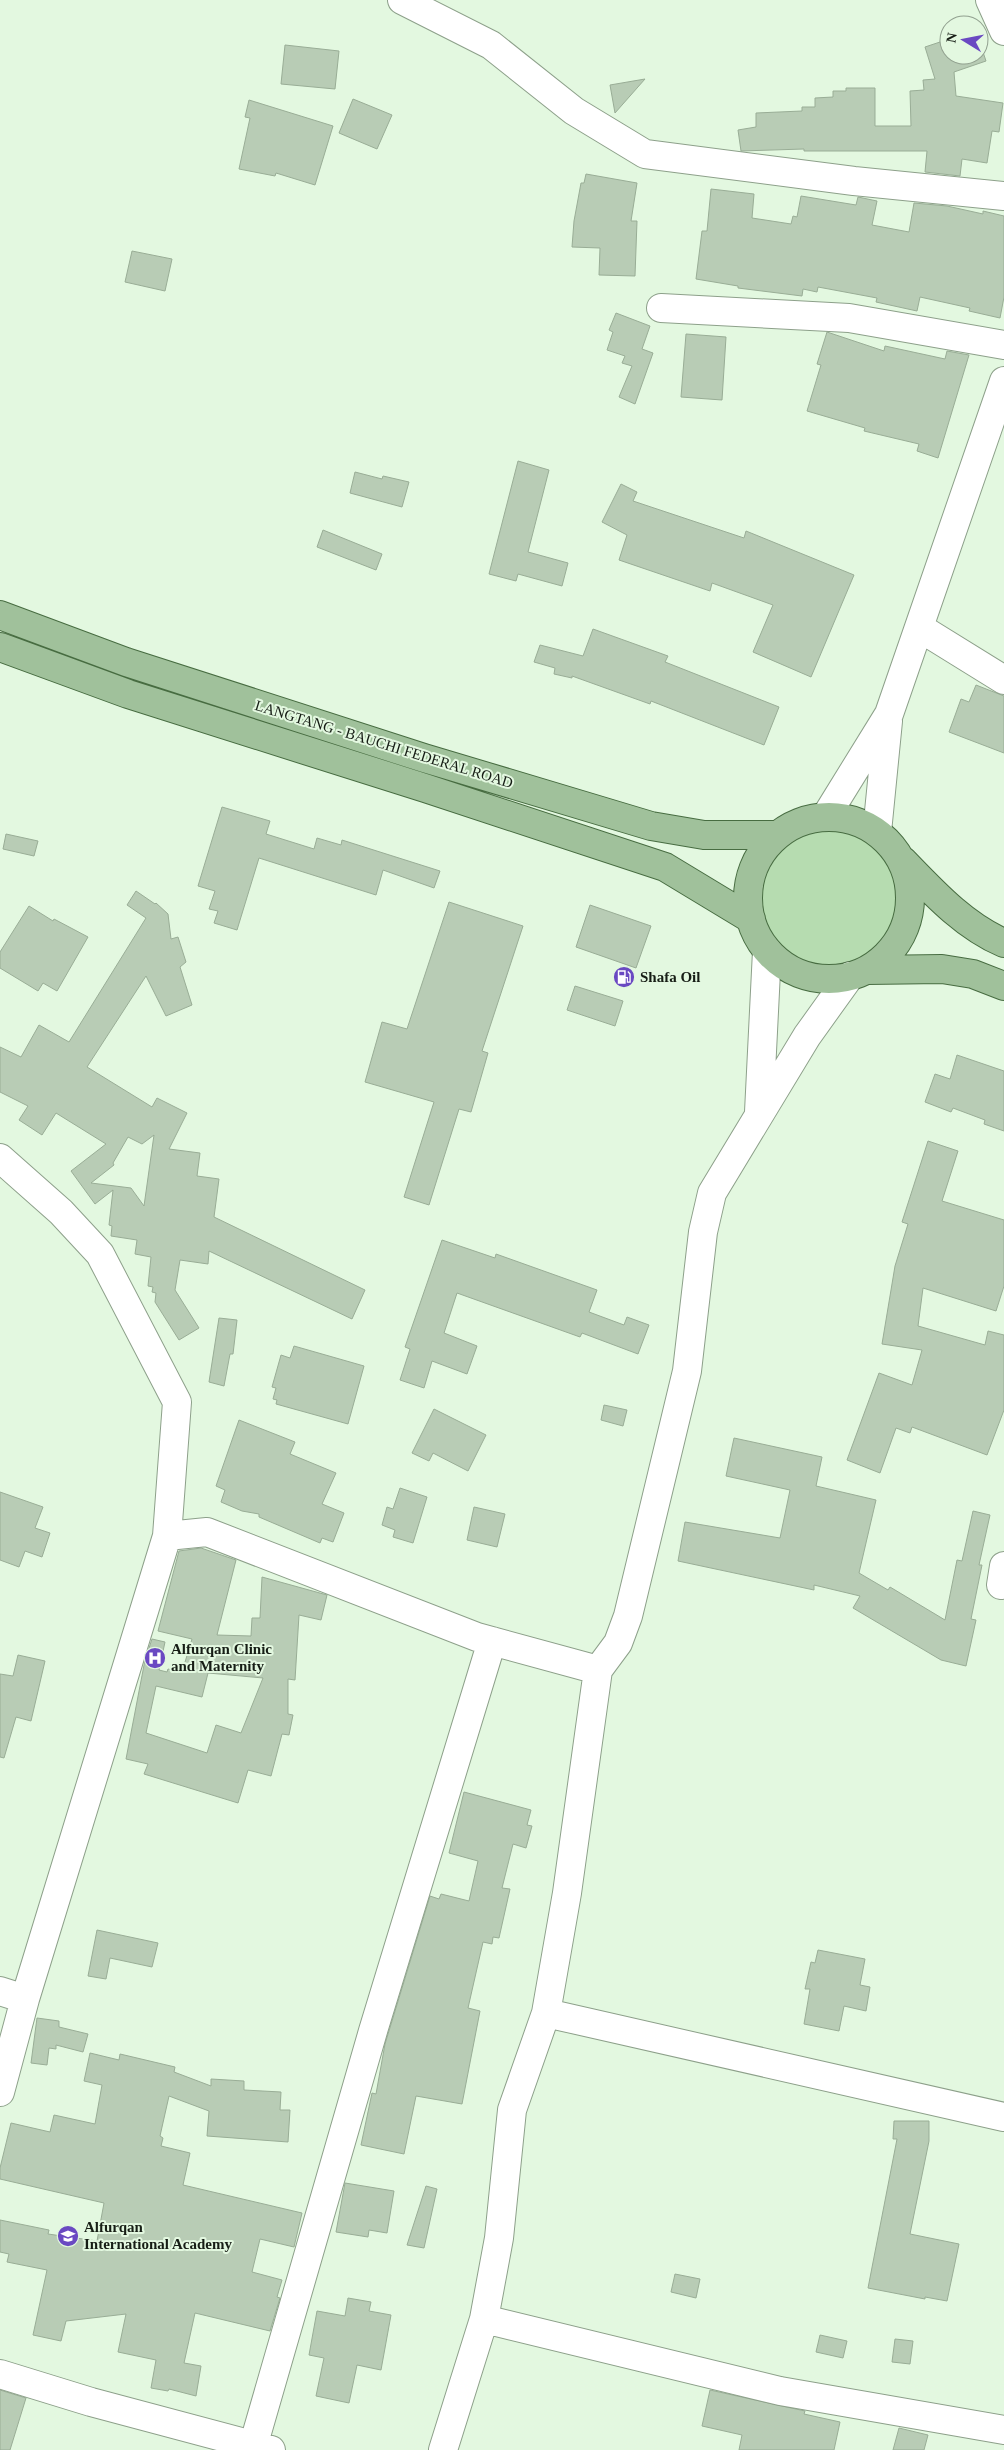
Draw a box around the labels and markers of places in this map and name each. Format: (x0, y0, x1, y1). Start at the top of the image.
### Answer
fuel station icon: Shafa Oil (612, 965, 636, 989)
place label: Shafa Oil (640, 969, 700, 985)
place label: Alfurqan Clinic and Maternity (171, 1641, 272, 1674)
hospital icon: Alfurqan Clinic and Maternity (143, 1646, 167, 1670)
place label: Alfurqan International Academy (84, 2219, 232, 2252)
school or university icon: Alfurqan International Academy (56, 2224, 80, 2248)

